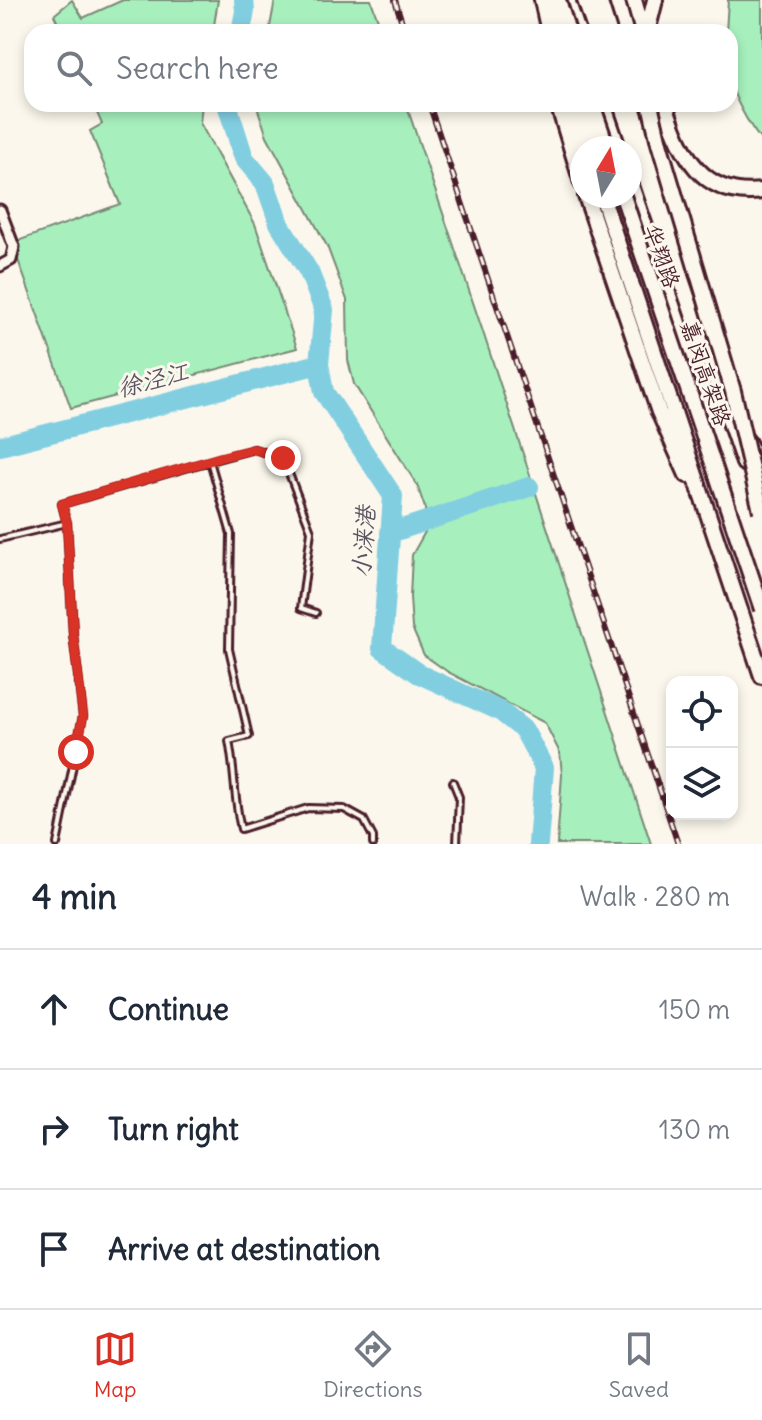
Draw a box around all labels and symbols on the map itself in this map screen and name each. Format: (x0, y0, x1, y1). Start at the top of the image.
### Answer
north arrow (570, 136, 642, 208)
street label: 华翔路 (638, 220, 686, 292)
street label: 嘉闵高架路 (675, 316, 737, 430)
water label: 徐泾江 (114, 356, 192, 402)
route end (265, 440, 301, 476)
water label: 小涞港 (346, 503, 381, 579)
route start (58, 734, 94, 770)

